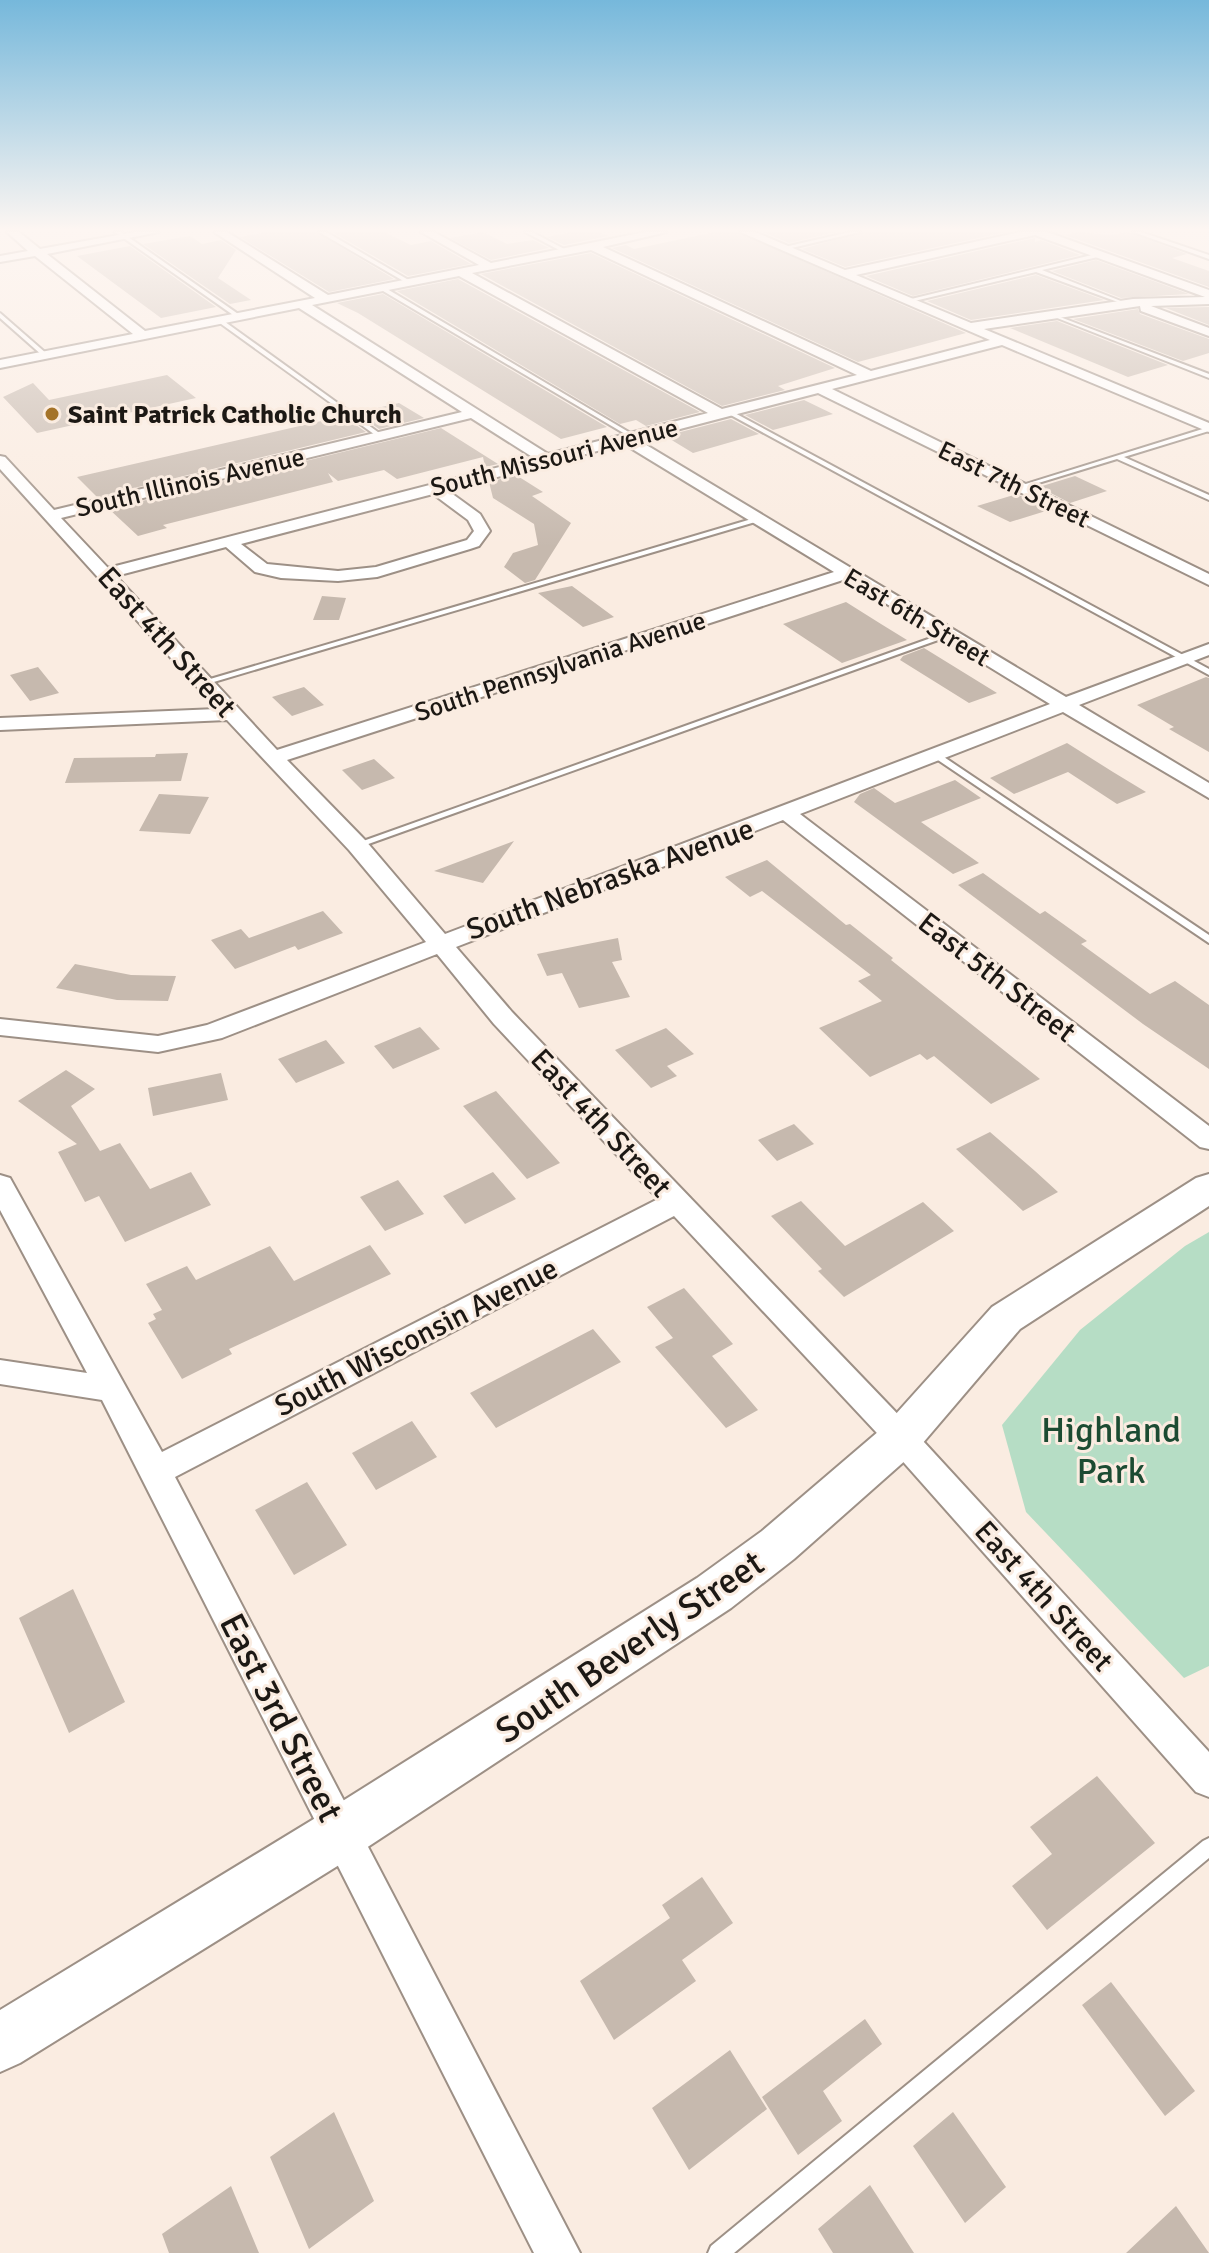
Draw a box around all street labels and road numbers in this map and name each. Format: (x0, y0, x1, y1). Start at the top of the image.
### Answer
street label: South Missouri Avenue (427, 412, 681, 504)
street label: East 7th Street (933, 434, 1095, 535)
street label: South Illinois Avenue (73, 441, 308, 525)
street label: East 4th Street (89, 559, 244, 725)
street label: East 6th Street (838, 562, 995, 674)
street label: South Pennsylvania Avenue (411, 605, 710, 729)
street label: South Nebraska Avenue (461, 810, 759, 949)
street label: East 5th Street (910, 904, 1083, 1050)
street label: East 4th Street (522, 1041, 679, 1205)
street label: South Wisconsin Avenue (268, 1250, 564, 1425)
street label: East 4th Street (966, 1513, 1121, 1679)
street label: South Beverly Street (487, 1541, 772, 1754)
street label: East 3rd Street (209, 1606, 352, 1829)

